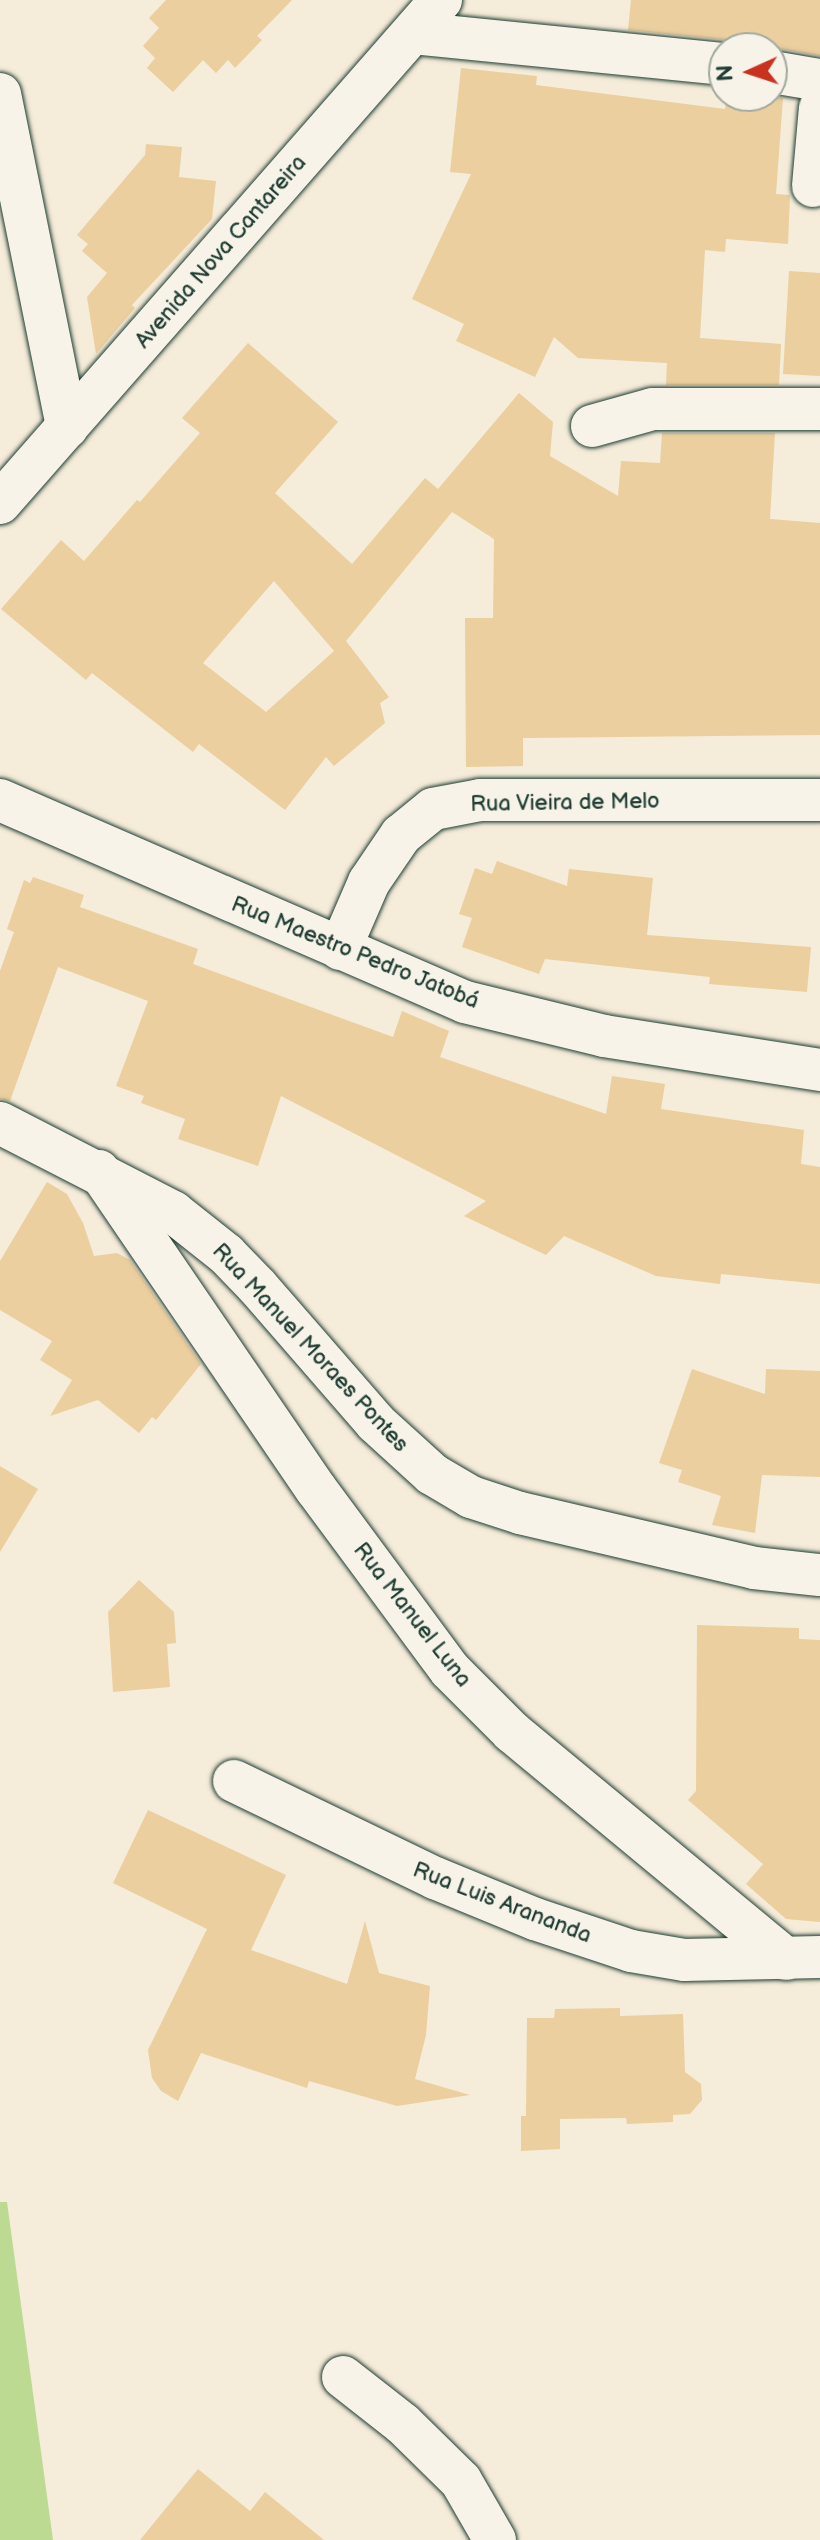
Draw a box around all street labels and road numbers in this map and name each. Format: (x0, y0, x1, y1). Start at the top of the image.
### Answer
street label: Avenida Nova Cantareira (130, 150, 312, 354)
street label: Rua Vieira de Melo (470, 788, 660, 818)
street label: Rua Maestro Pedro Jatobá (227, 891, 483, 1015)
street label: Rua Manuel Moraes Pontes (206, 1238, 414, 1458)
street label: Rua Manuel Luna (347, 1538, 477, 1692)
street label: Rua Luis Arananda (409, 1857, 595, 1949)

